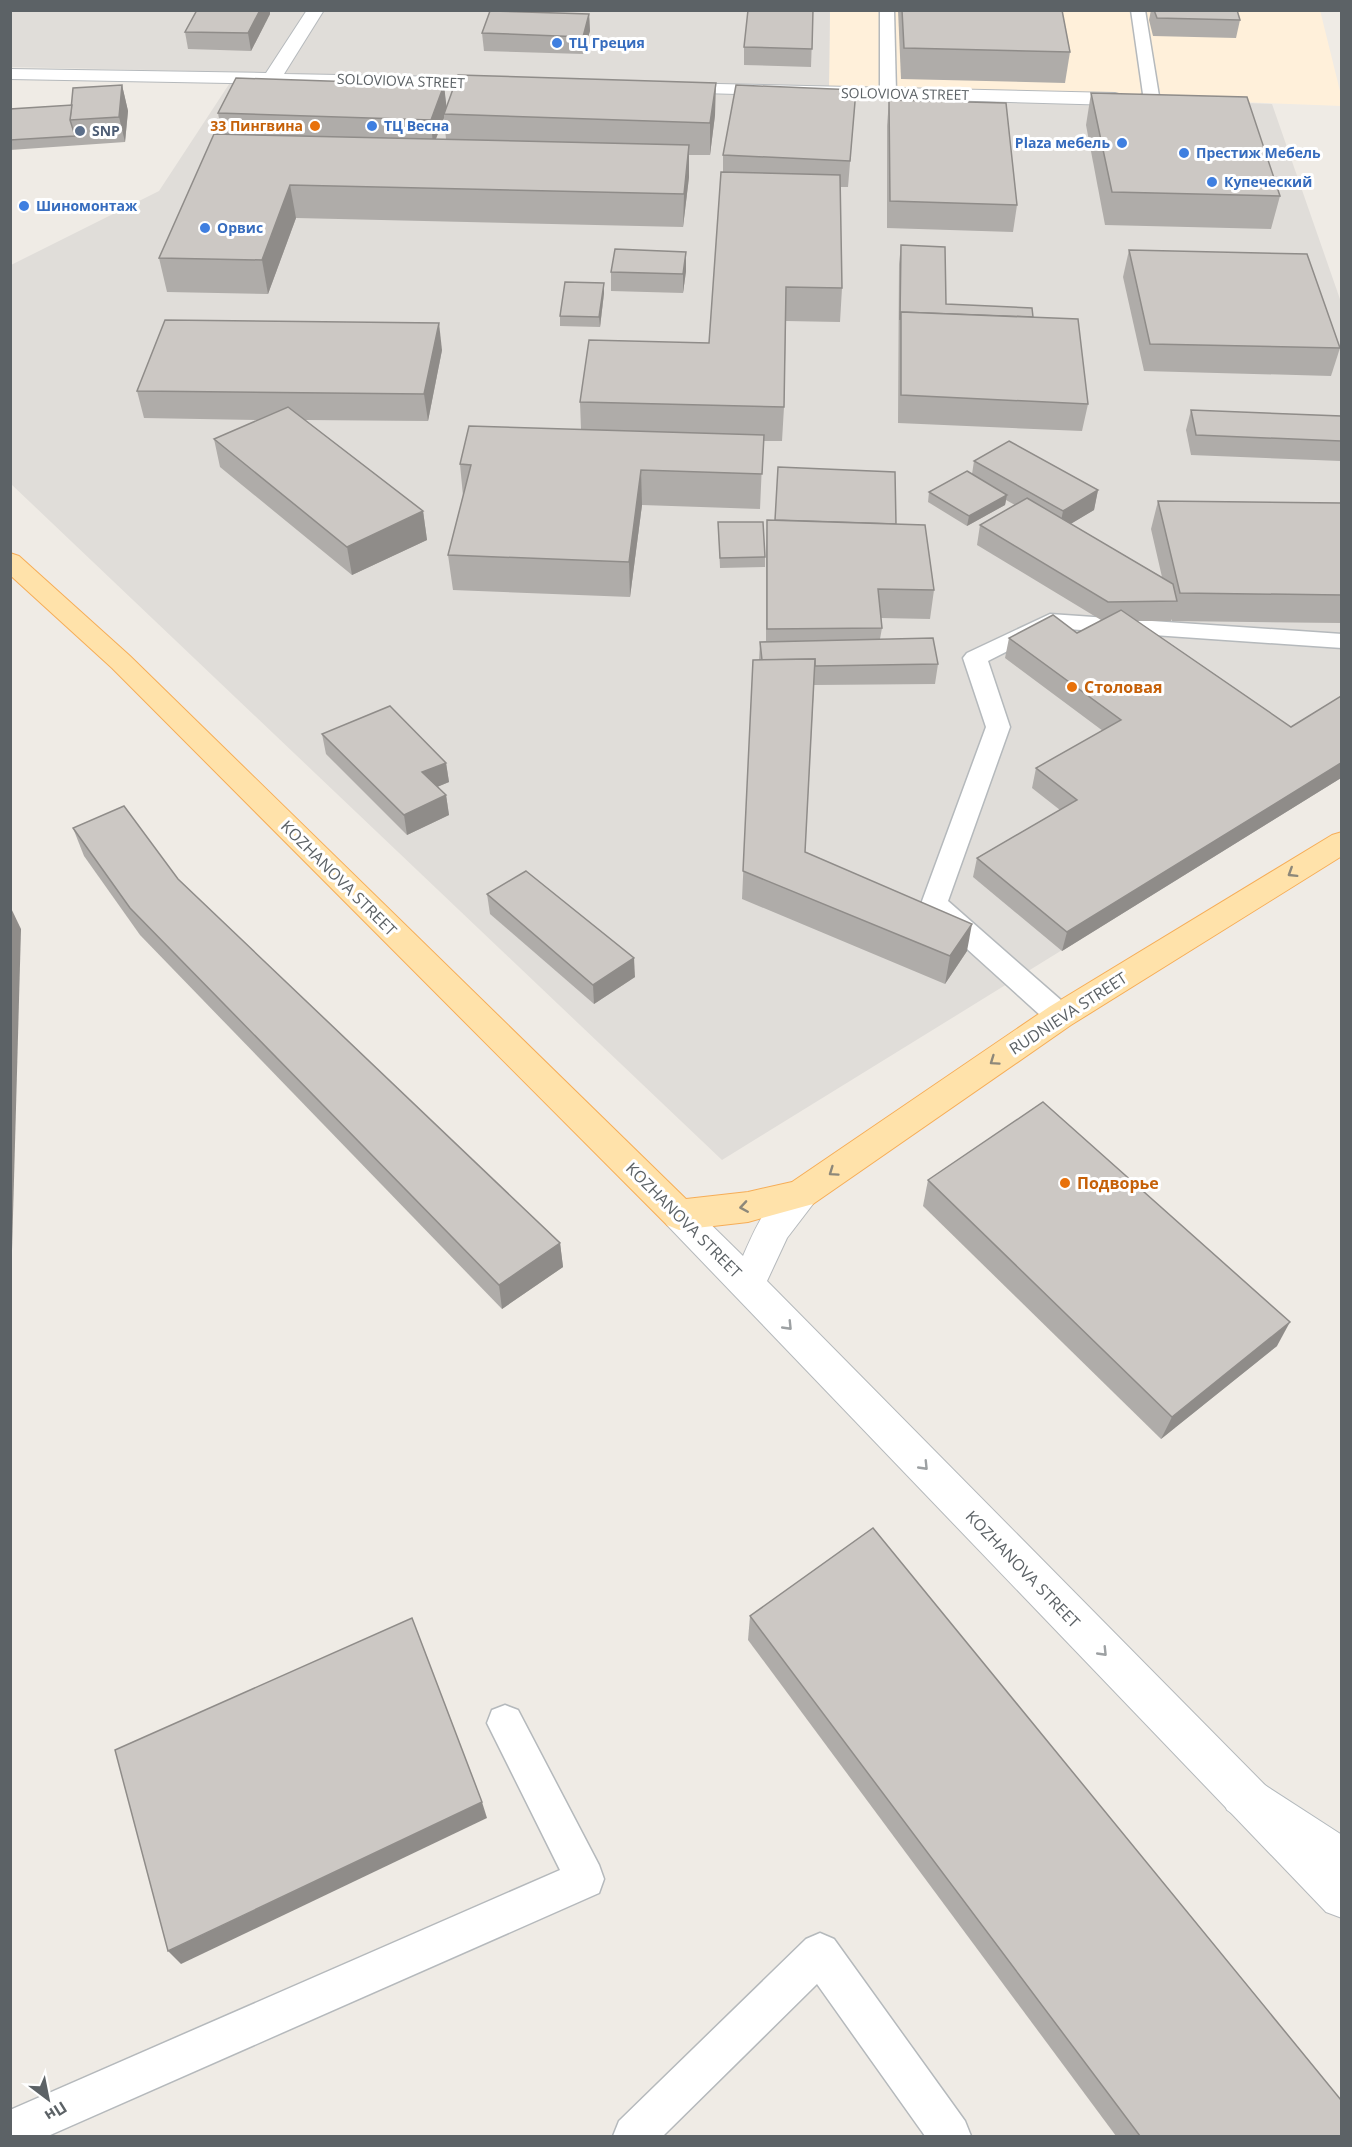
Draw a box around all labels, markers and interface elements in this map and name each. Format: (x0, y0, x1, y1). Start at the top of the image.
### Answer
place label: ТЦ Греция (569, 33, 645, 52)
marker: ТЦ Греция (550, 36, 564, 50)
street label: SOLOVIOVA STREET (337, 69, 466, 92)
street label: SOLOVIOVA STREET (841, 83, 969, 104)
place label: 33 Пингвина (210, 116, 303, 135)
place label: ТЦ Весна (384, 116, 449, 135)
marker: 33 Пингвина (308, 119, 322, 133)
marker: ТЦ Весна (365, 119, 379, 133)
place label: SNP (92, 121, 120, 140)
marker: SNP (73, 124, 87, 138)
place label: Plaza мебель (1015, 133, 1110, 152)
marker: Plaza мебель (1115, 136, 1129, 150)
place label: Престиж Мебель (1196, 143, 1321, 162)
marker: Престиж Мебель (1177, 146, 1191, 160)
place label: Купеческий (1224, 172, 1312, 191)
marker: Купеческий (1205, 175, 1219, 189)
place label: Шиномонтаж (36, 196, 138, 215)
marker: Шиномонтаж (17, 199, 31, 213)
place label: Орвис (217, 218, 263, 237)
marker: Орвис (198, 221, 212, 235)
place label: Столовая (1084, 676, 1162, 698)
marker: Столовая (1065, 680, 1079, 694)
street label: KOZHANOVA STREET (276, 815, 402, 941)
one-way arrow (1288, 865, 1298, 877)
street label: RUDNIEVA STREET (1005, 967, 1131, 1059)
one-way arrow (990, 1054, 1001, 1065)
street label: KOZHANOVA STREET (621, 1157, 747, 1283)
one-way arrow (829, 1165, 840, 1176)
place label: Подворье (1077, 1172, 1159, 1194)
marker: Подворье (1058, 1176, 1072, 1190)
one-way arrow (739, 1201, 749, 1213)
one-way arrow (781, 1319, 792, 1330)
one-way arrow (917, 1460, 928, 1470)
street label: KOZHANOVA STREET (961, 1505, 1085, 1633)
one-way arrow (1096, 1644, 1107, 1655)
north arrow (18, 2069, 78, 2129)
text: Пн (41, 2096, 71, 2127)

